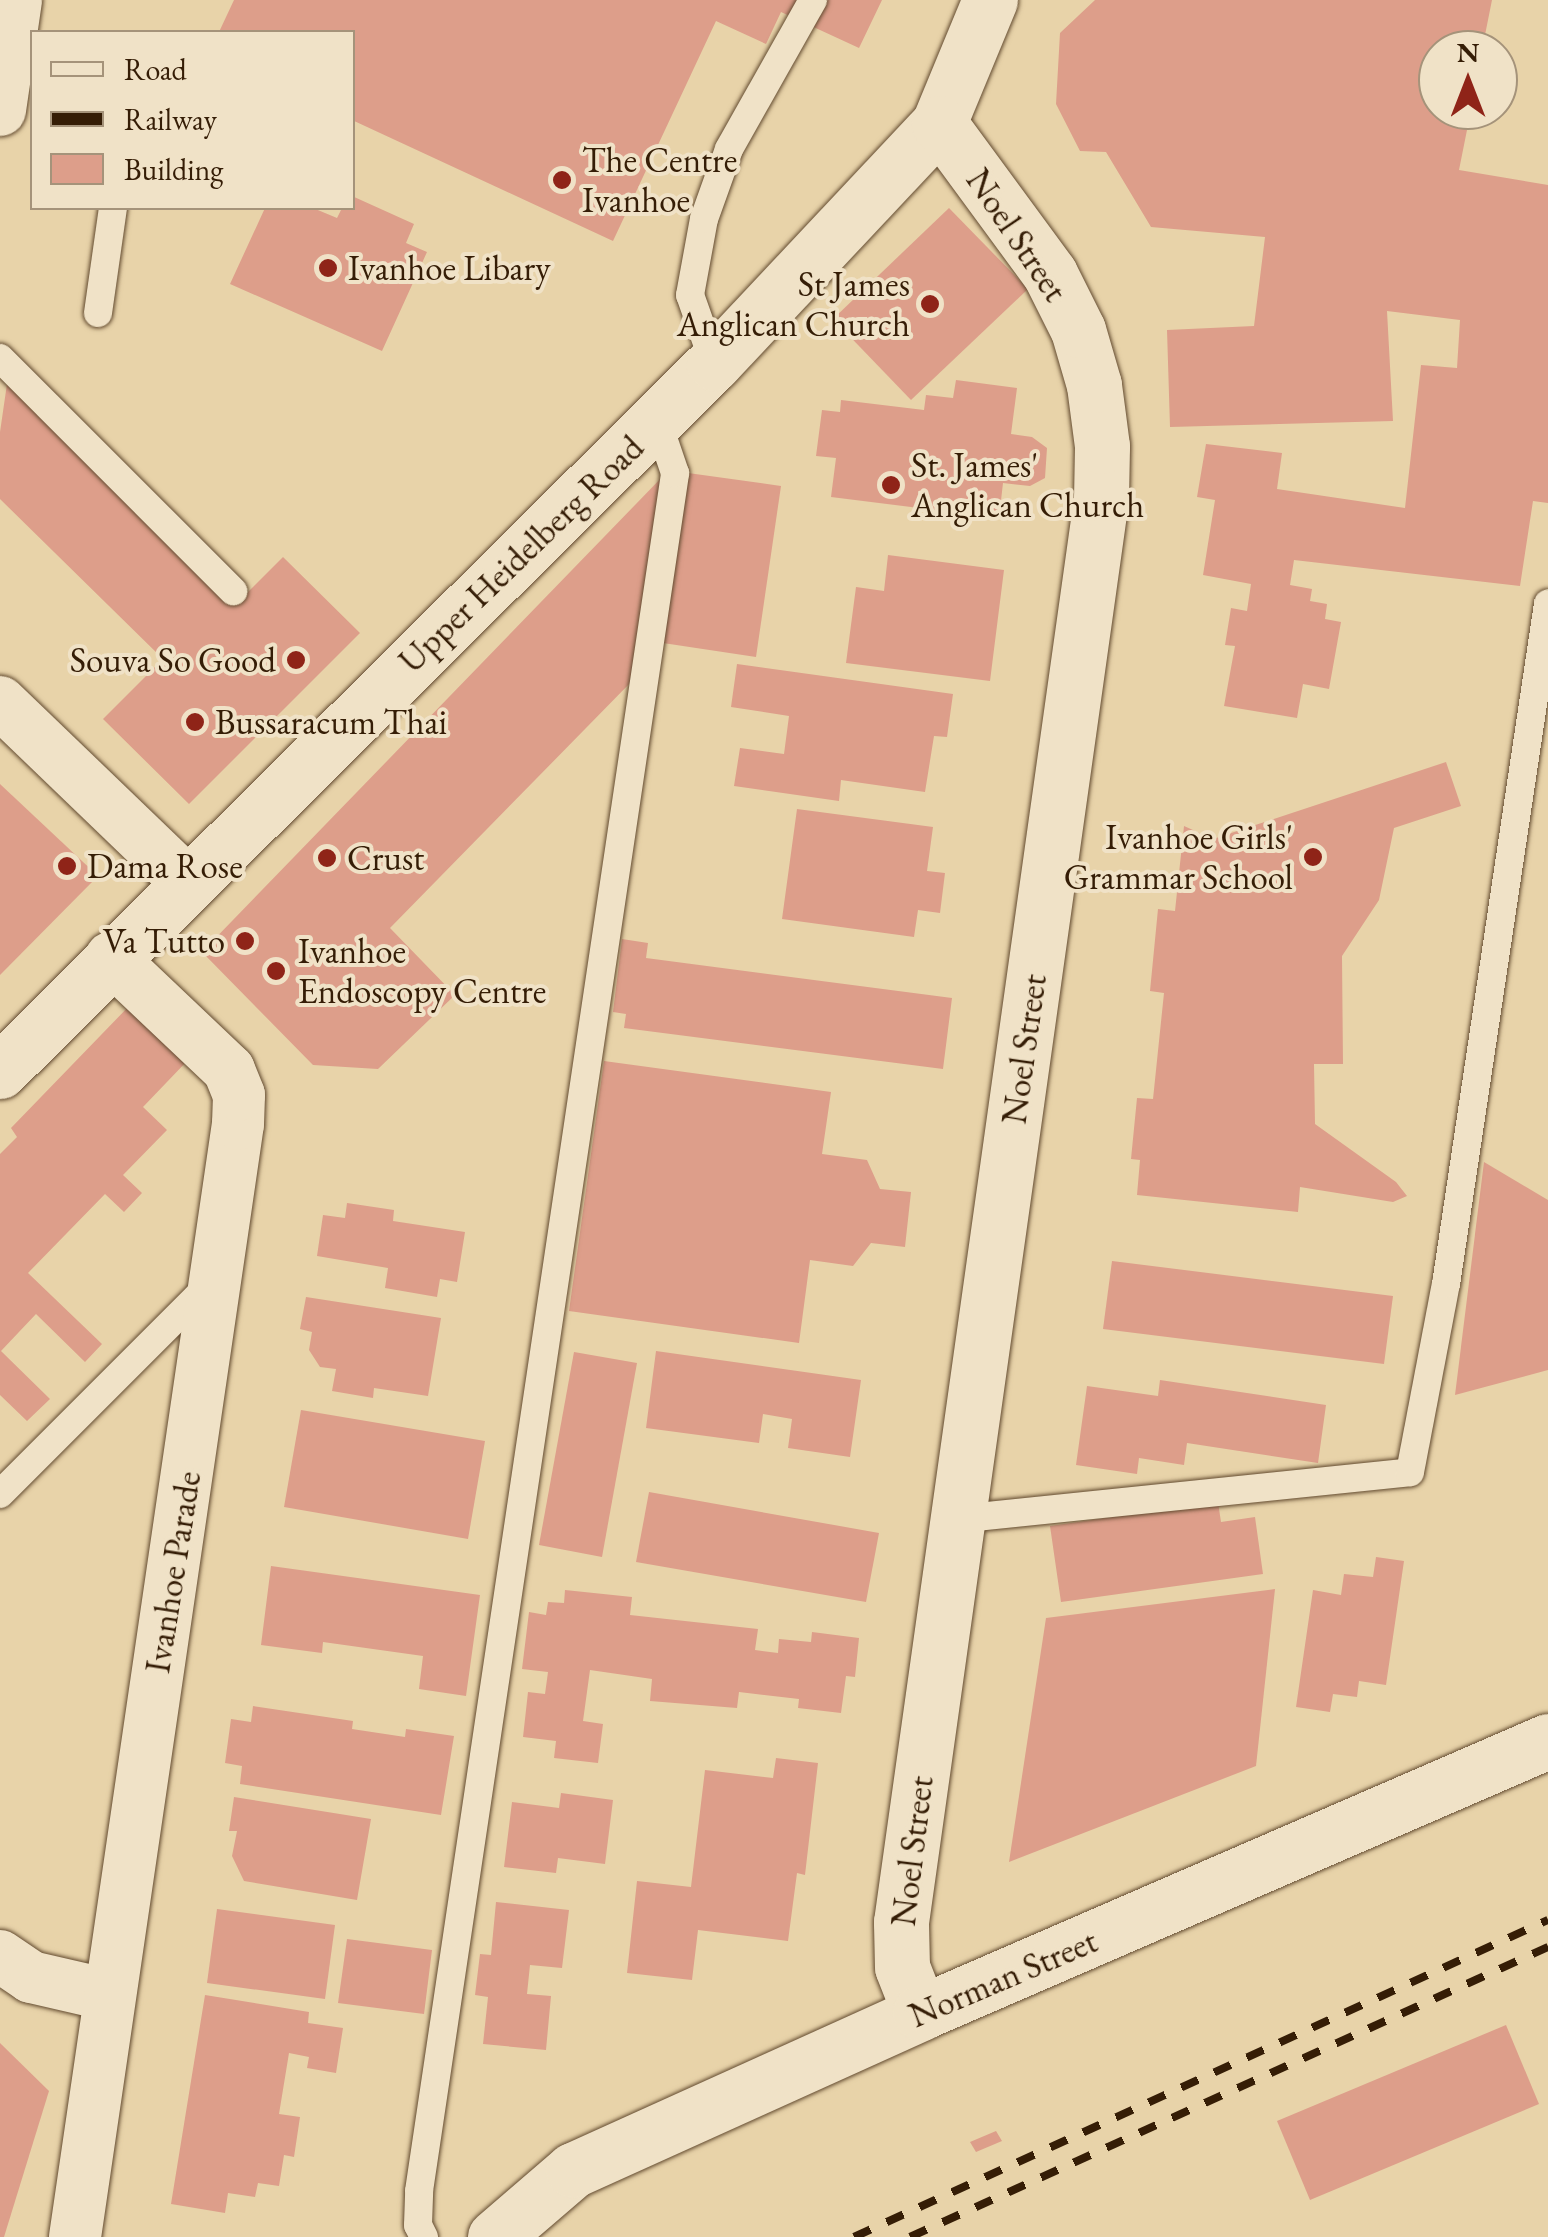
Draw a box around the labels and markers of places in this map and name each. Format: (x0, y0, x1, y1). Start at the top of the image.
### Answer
place label: The Centre Ivanhoe (582, 139, 737, 221)
marker: The Centre Ivanhoe (551, 169, 573, 191)
place label: Ivanhoe Libary (348, 247, 550, 289)
marker: Ivanhoe Libary (317, 257, 339, 279)
place label: St James Anglican Church (677, 263, 910, 345)
marker: St James Anglican Church (919, 293, 941, 315)
place label: St. James' Anglican Church (911, 444, 1144, 526)
marker: St. James' Anglican Church (880, 474, 902, 496)
place label: Souva So Good (70, 639, 276, 681)
marker: Souva So Good (285, 649, 307, 671)
place label: Bussaracum Thai (215, 701, 447, 743)
marker: Bussaracum Thai (184, 711, 206, 733)
place label: Ivanhoe Girls' Grammar School (1064, 816, 1293, 898)
place label: Crust (347, 837, 424, 879)
place label: Dama Rose (87, 845, 243, 887)
marker: Ivanhoe Girls' Grammar School (1302, 846, 1324, 868)
marker: Crust (316, 847, 338, 869)
marker: Dama Rose (56, 855, 78, 877)
place label: Va Tutto (103, 920, 225, 962)
marker: Va Tutto (234, 930, 256, 952)
place label: Ivanhoe Endoscopy Centre (298, 930, 546, 1012)
marker: Ivanhoe Endoscopy Centre (263, 958, 289, 984)

